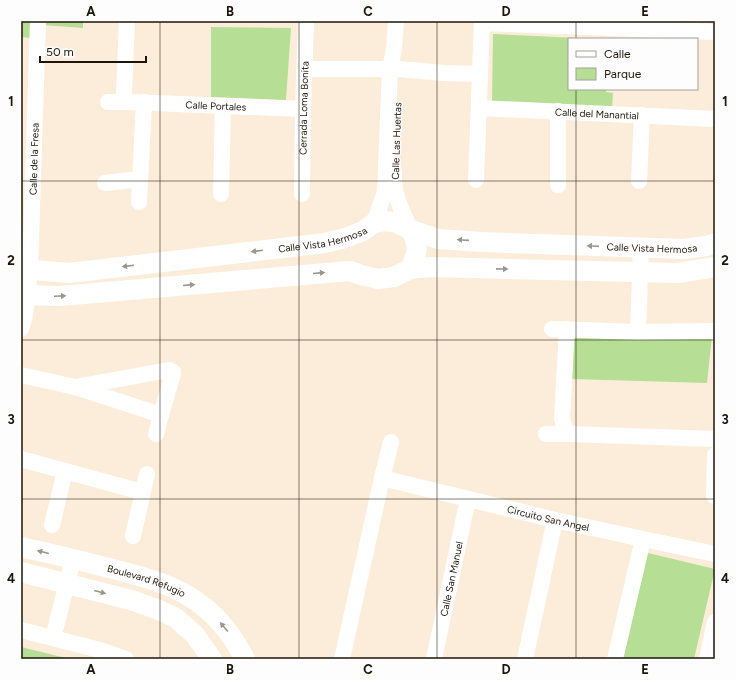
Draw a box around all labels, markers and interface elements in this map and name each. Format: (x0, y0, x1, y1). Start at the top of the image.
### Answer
text: A (86, 4, 96, 19)
text: B (226, 4, 234, 19)
text: C (363, 4, 373, 19)
text: D (501, 4, 511, 19)
text: E (641, 4, 649, 19)
scale bar (40, 38, 146, 64)
legend (568, 38, 698, 90)
text: 50 m (46, 45, 74, 59)
text: Calle (604, 47, 631, 61)
street label: Cerrada Loma Bonita (296, 61, 312, 155)
text: Parque (604, 67, 642, 81)
text: 1 (8, 94, 14, 109)
text: 1 (722, 94, 728, 109)
street label: Calle Portales (185, 98, 247, 114)
street label: Calle Las Huertas (389, 102, 404, 180)
street label: Calle del Manantial (555, 106, 639, 122)
street label: Calle de la Fresa (26, 123, 42, 195)
street label: Calle Vista Hermosa (277, 224, 370, 255)
one-way arrow (457, 237, 469, 244)
street label: Calle Vista Hermosa (606, 240, 698, 256)
one-way arrow (587, 242, 599, 249)
one-way arrow (251, 248, 263, 254)
text: 2 (7, 253, 15, 268)
text: 2 (721, 253, 729, 268)
one-way arrow (122, 263, 134, 269)
one-way arrow (496, 265, 508, 272)
one-way arrow (313, 270, 325, 277)
one-way arrow (183, 281, 196, 288)
one-way arrow (54, 292, 66, 299)
text: 3 (7, 412, 15, 427)
text: 3 (721, 412, 729, 427)
street label: Circuito San Angel (506, 503, 590, 534)
street label: Calle San Manuel (437, 540, 466, 618)
one-way arrow (36, 548, 49, 554)
street label: Boulevard Refugio (106, 562, 188, 600)
text: 4 (7, 571, 15, 586)
text: 4 (721, 571, 729, 586)
one-way arrow (94, 589, 106, 595)
one-way arrow (219, 622, 228, 632)
text: A (86, 662, 96, 677)
text: B (226, 662, 234, 677)
text: C (363, 662, 373, 677)
text: D (501, 662, 511, 677)
text: E (641, 662, 649, 677)

